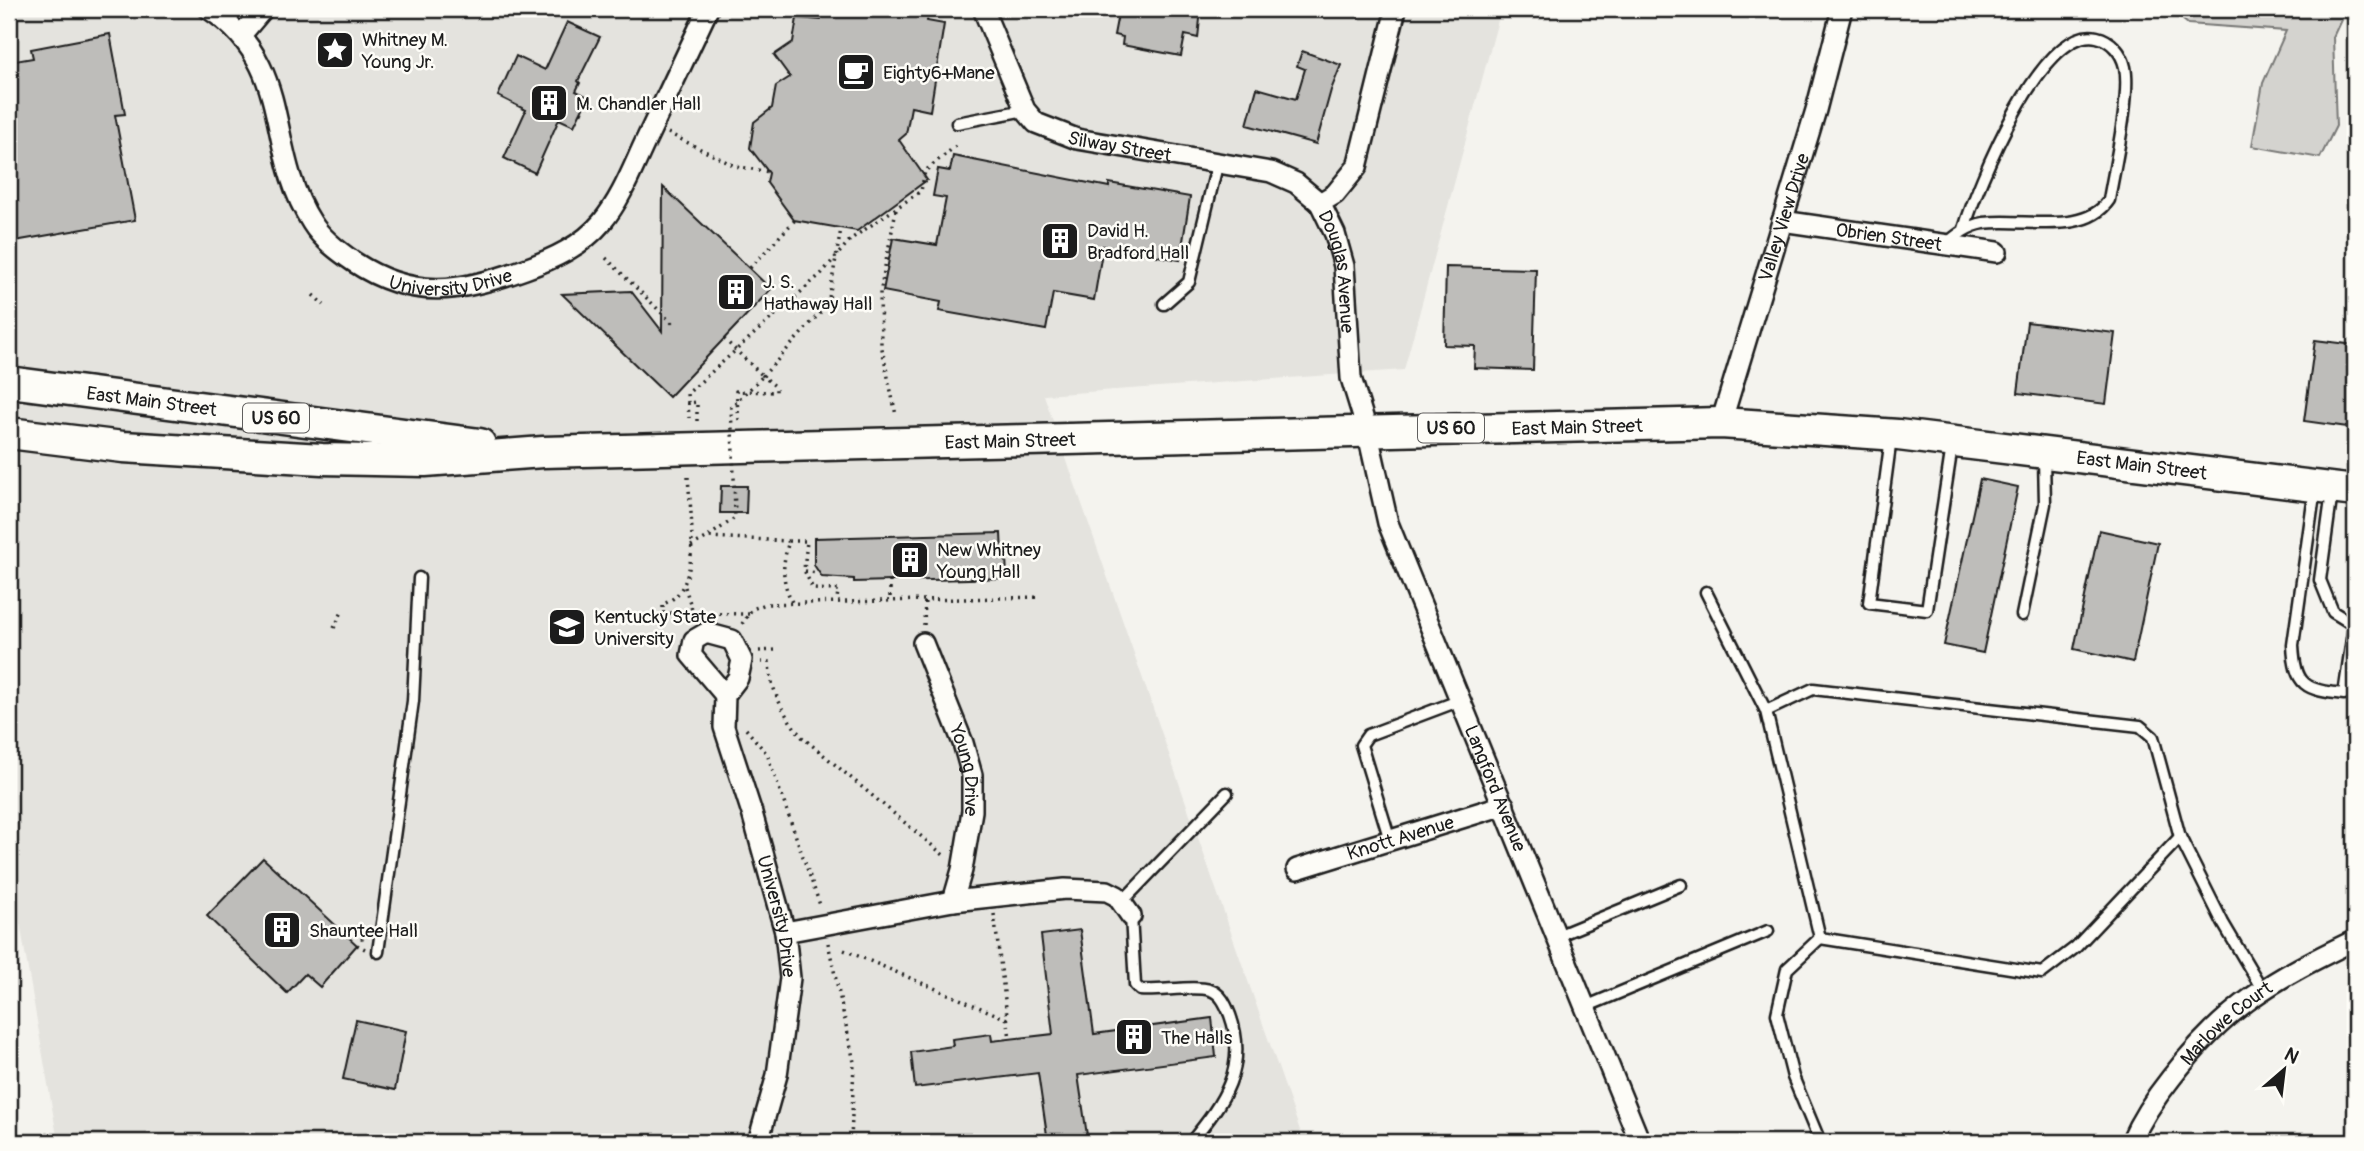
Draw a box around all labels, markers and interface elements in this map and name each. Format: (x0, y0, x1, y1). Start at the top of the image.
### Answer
place label: Whitney M. Young Jr. (361, 28, 448, 74)
place icon: Whitney M. Young Jr. (314, 29, 356, 71)
cafe icon: Eighty6+Mane (835, 51, 877, 93)
place label: Eighty6+Mane (883, 61, 995, 85)
building icon: M. Chandler Hall (528, 82, 570, 124)
place label: M. Chandler Hall (576, 92, 701, 116)
street label: Silway Street (1064, 126, 1174, 168)
street label: Valley View Drive (1754, 150, 1815, 285)
street label: Douglas Avenue (1312, 206, 1359, 334)
street label: Obrien Street (1834, 218, 1944, 257)
place label: David H. Bradford Hall (1087, 219, 1189, 265)
building icon: David H. Bradford Hall (1039, 220, 1081, 262)
street label: University Drive (386, 263, 516, 302)
place label: J. S. Hathaway Hall (763, 270, 873, 316)
building icon: J. S. Hathaway Hall (715, 271, 757, 313)
street label: East Main Street (85, 381, 219, 422)
road number: US 60 (243, 404, 309, 432)
road number: US 60 (1418, 414, 1484, 442)
street label: East Main Street (1511, 414, 1643, 441)
street label: East Main Street (944, 428, 1077, 455)
street label: East Main Street (2075, 446, 2209, 486)
place label: New Whitney Young Hall (936, 538, 1041, 584)
building icon: New Whitney Young Hall (889, 539, 931, 581)
place label: Kentucky State University (594, 605, 717, 651)
school or university icon: Kentucky State University (546, 606, 588, 648)
street label: Young Drive (943, 720, 984, 819)
street label: Langford Avenue (1459, 722, 1532, 856)
street label: Knott Avenue (1344, 810, 1458, 866)
street label: University Drive (751, 853, 801, 979)
building icon: Shauntee Hall (261, 909, 303, 951)
place label: Shauntee Hall (309, 919, 418, 943)
street label: Marlowe Court (2175, 976, 2277, 1071)
building icon: The Halls (1113, 1016, 1155, 1058)
place label: The Halls (1161, 1026, 1233, 1050)
north arrow (2248, 1036, 2318, 1106)
text: N (2280, 1042, 2303, 1070)

